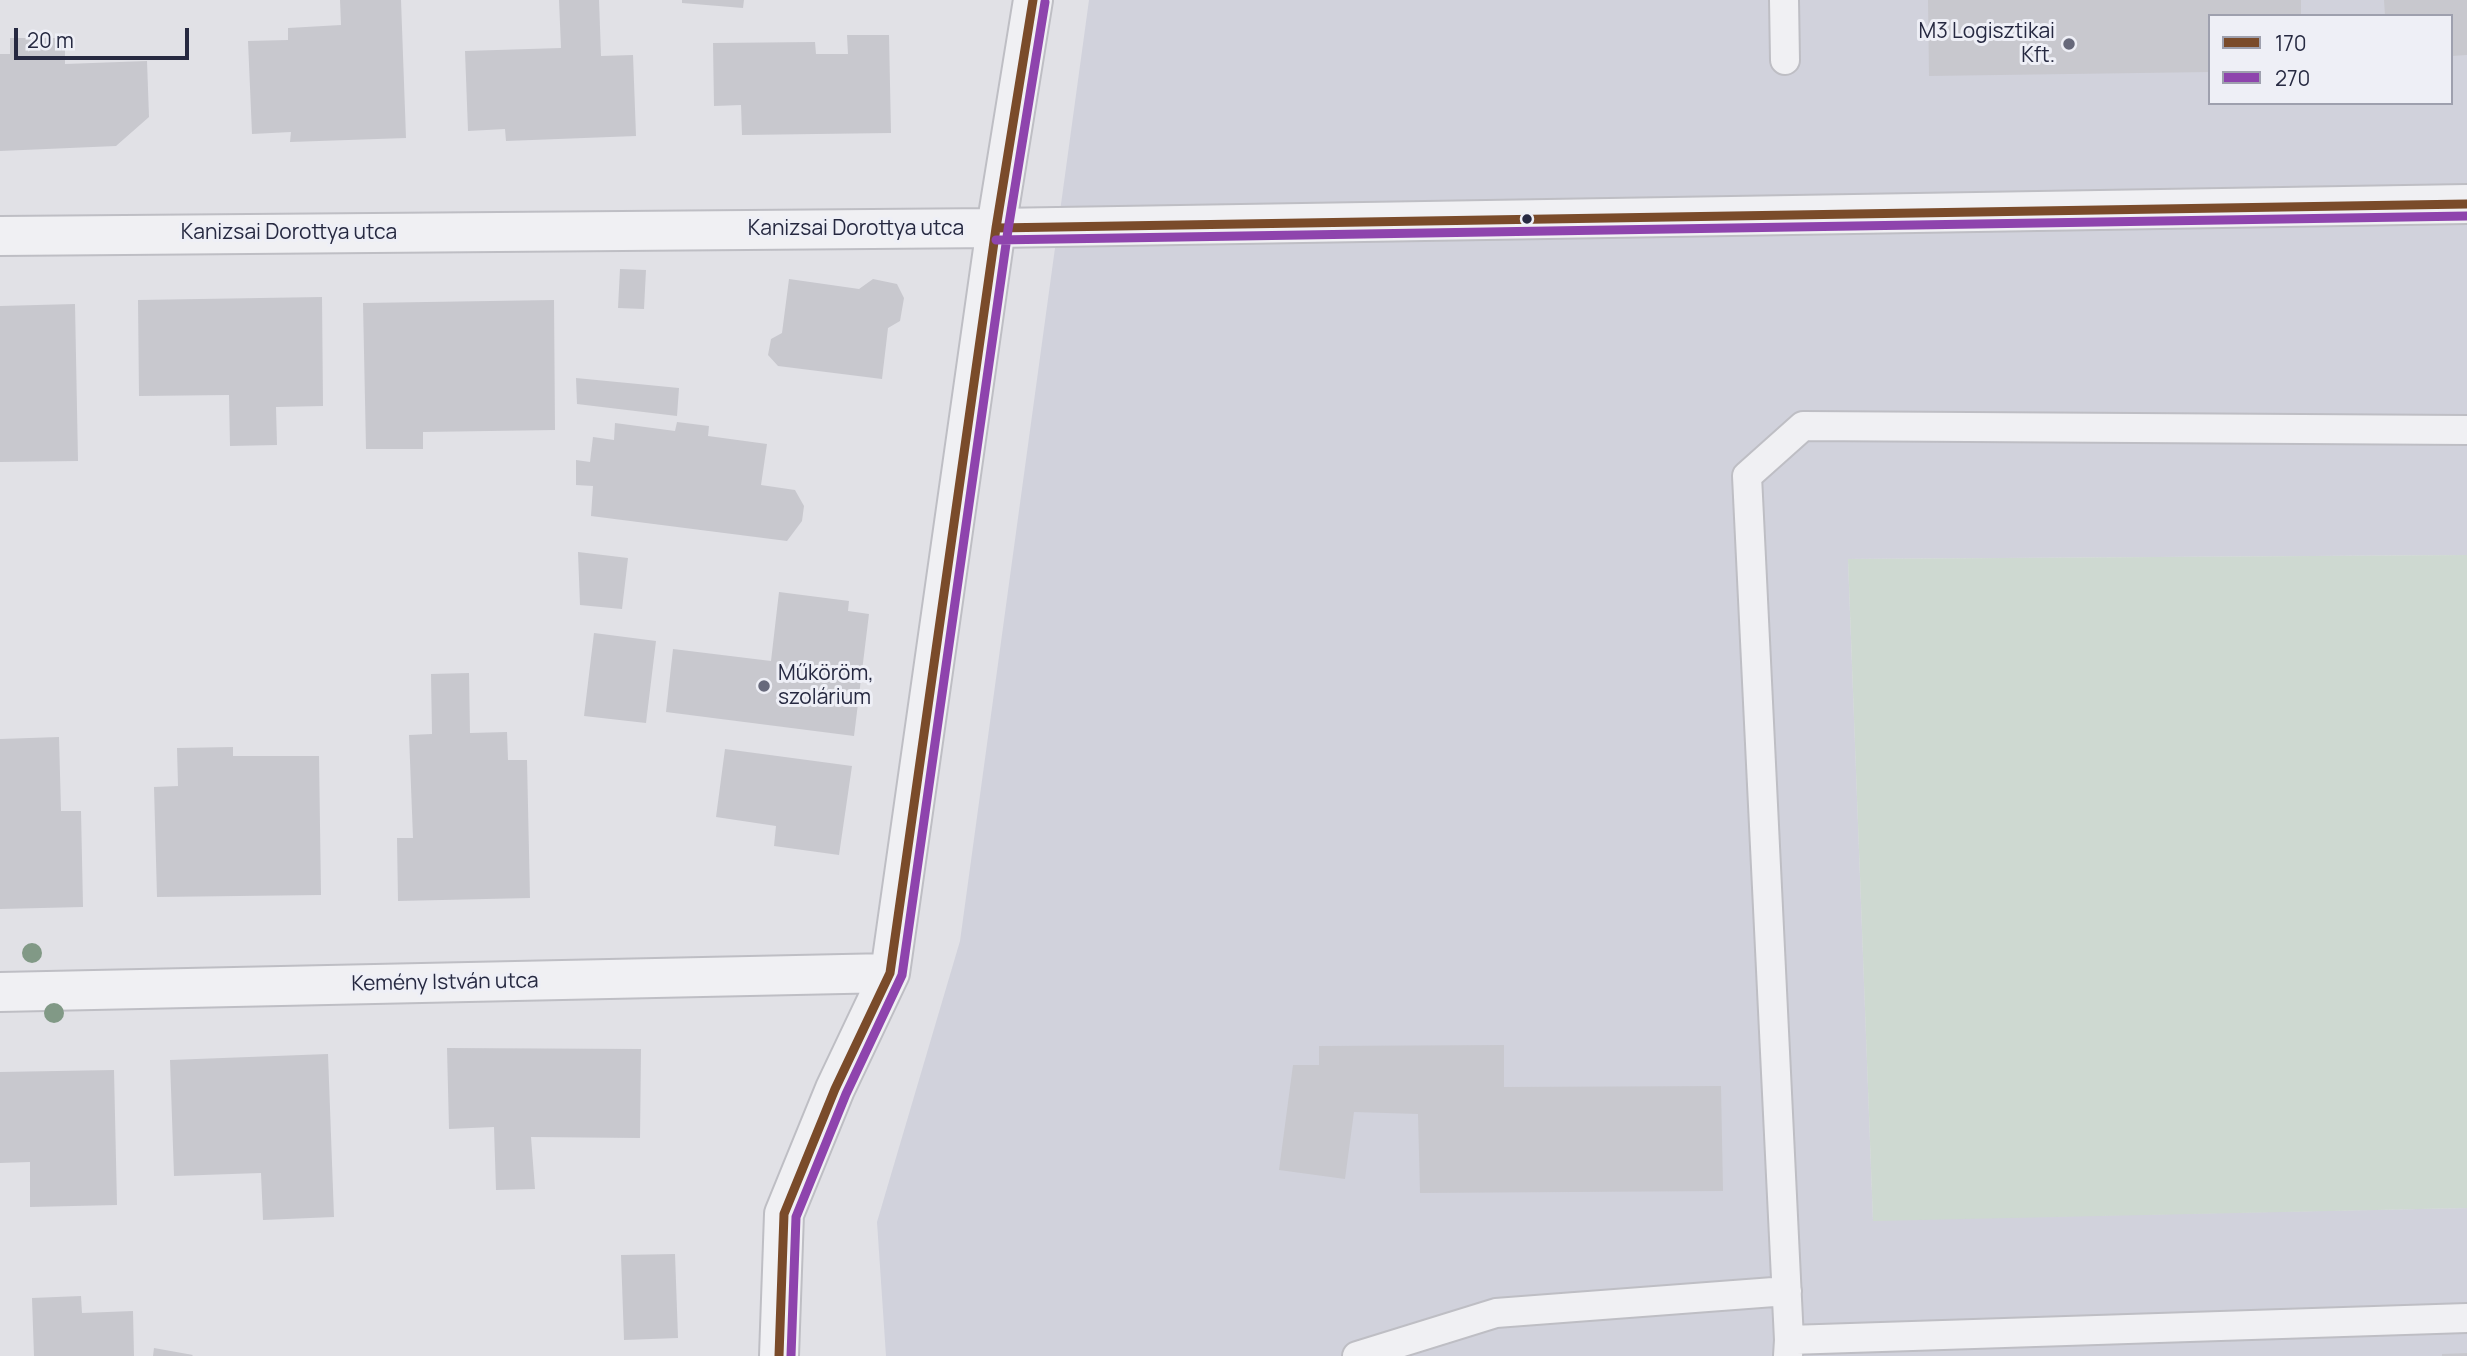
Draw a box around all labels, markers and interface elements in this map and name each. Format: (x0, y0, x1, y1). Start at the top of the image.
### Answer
scale bar (18, 14, 192, 58)
legend (2208, 14, 2453, 105)
place label: M3 Logisztikai Kft. (1919, 19, 2055, 69)
text: 20 m (27, 26, 74, 54)
text: 170 (2275, 29, 2307, 57)
marker: M3 Logisztikai Kft. (2061, 36, 2077, 52)
text: 270 (2275, 64, 2310, 92)
unlabelled marker (1520, 212, 1534, 226)
street label: Kanizsai Dorottya utca (748, 216, 964, 242)
street label: Kanizsai Dorottya utca (181, 220, 397, 246)
place label: Műköröm, szolárium (778, 661, 874, 711)
marker: Műköröm, szolárium (756, 678, 772, 694)
street label: Kemény István utca (351, 969, 539, 997)

